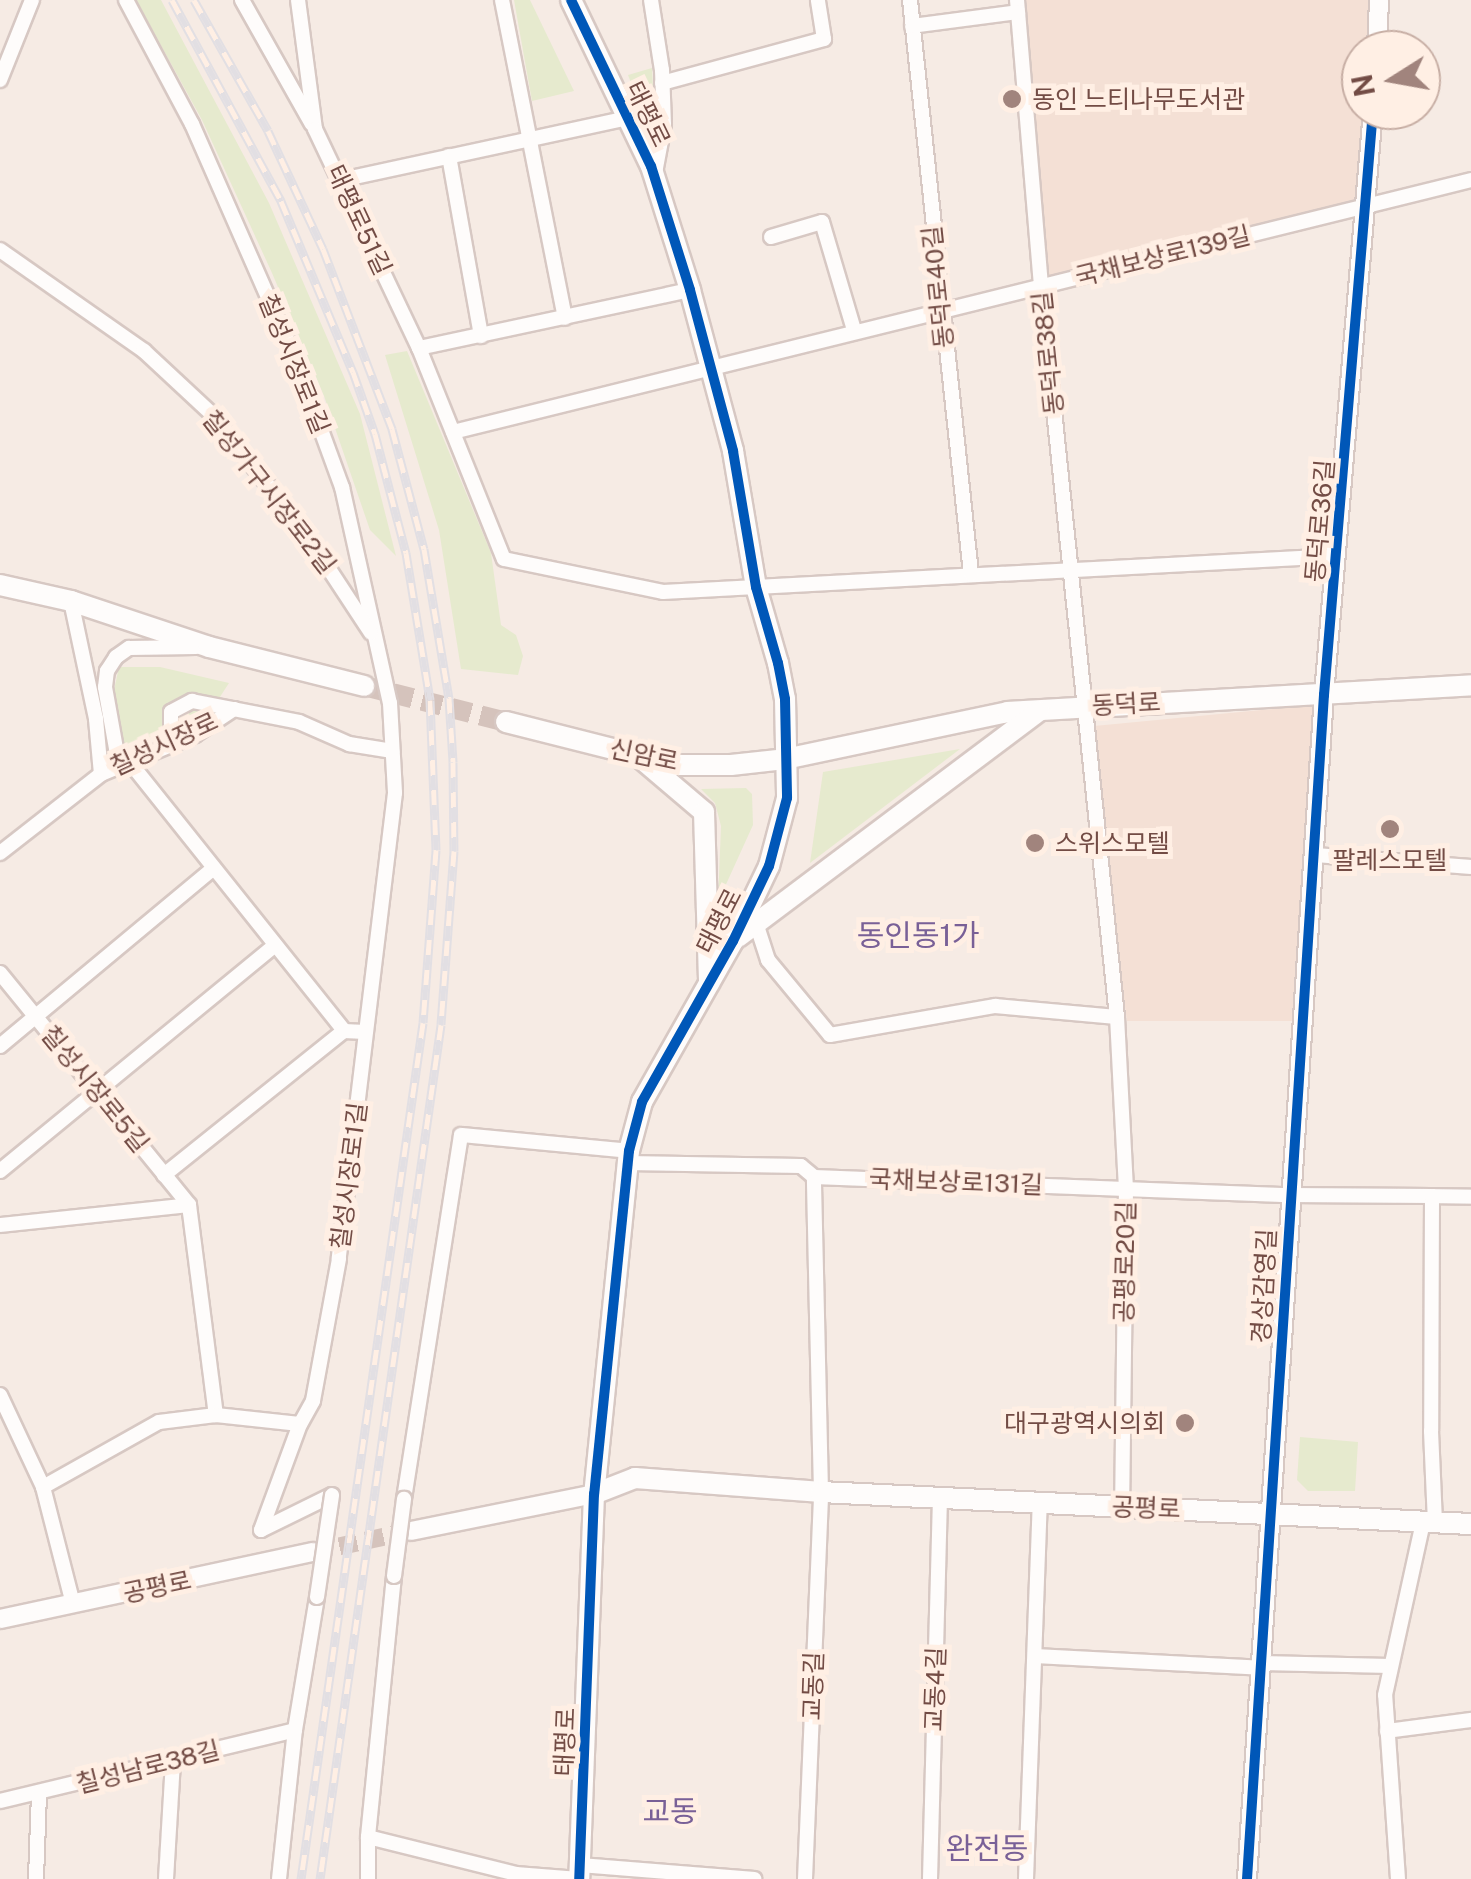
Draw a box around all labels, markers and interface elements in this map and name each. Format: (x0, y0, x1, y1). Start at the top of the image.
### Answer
north arrow (1341, 30, 1441, 130)
text: N (1345, 72, 1381, 99)
street label: 태평로 (619, 76, 677, 152)
place label: 동인 느티나무도서관 (1032, 84, 1245, 114)
marker: 동인 느티나무도서관 (1001, 88, 1023, 110)
street label: 태평로51길 (320, 160, 398, 280)
street label: 국채보상로139길 (1072, 220, 1254, 292)
street label: 동덕로40길 (917, 224, 959, 350)
street label: 칠성시장로1길 (252, 290, 336, 438)
street label: 동덕로38길 (1027, 290, 1069, 416)
street label: 칠성가구시장로2길 (196, 404, 342, 580)
street label: 동덕로36길 (1300, 458, 1340, 584)
street label: 동덕로 (1091, 687, 1161, 721)
street label: 칠성시장로 (106, 706, 222, 782)
street label: 신암로 (607, 733, 681, 777)
marker: 팔레스모텔 (1379, 818, 1401, 840)
place label: 스위스모텔 (1055, 828, 1170, 858)
marker: 스위스모텔 (1024, 832, 1046, 854)
place label: 팔레스모텔 (1333, 845, 1447, 875)
street label: 태평로 (690, 883, 748, 959)
district label: 동인동1가 (857, 917, 979, 953)
street label: 칠성시장로5길 (35, 1020, 155, 1158)
street label: 칠성시장로1길 (325, 1101, 373, 1251)
street label: 국채보상로131길 (868, 1164, 1044, 1200)
street label: 공평로20길 (1109, 1201, 1141, 1323)
street label: 경상감영길 (1246, 1228, 1282, 1344)
place label: 대구광역시의회 (1004, 1408, 1165, 1438)
marker: 대구광역시의회 (1174, 1412, 1196, 1434)
street label: 공평로 (1111, 1492, 1181, 1524)
street label: 공평로 (120, 1565, 194, 1609)
street label: 교동4길 (919, 1646, 951, 1732)
street label: 교동길 (797, 1651, 829, 1721)
street label: 태평로 (549, 1707, 581, 1777)
street label: 칠성남로38길 (73, 1735, 223, 1799)
district label: 교동 (642, 1793, 698, 1829)
district label: 완전동 (946, 1830, 1028, 1866)

